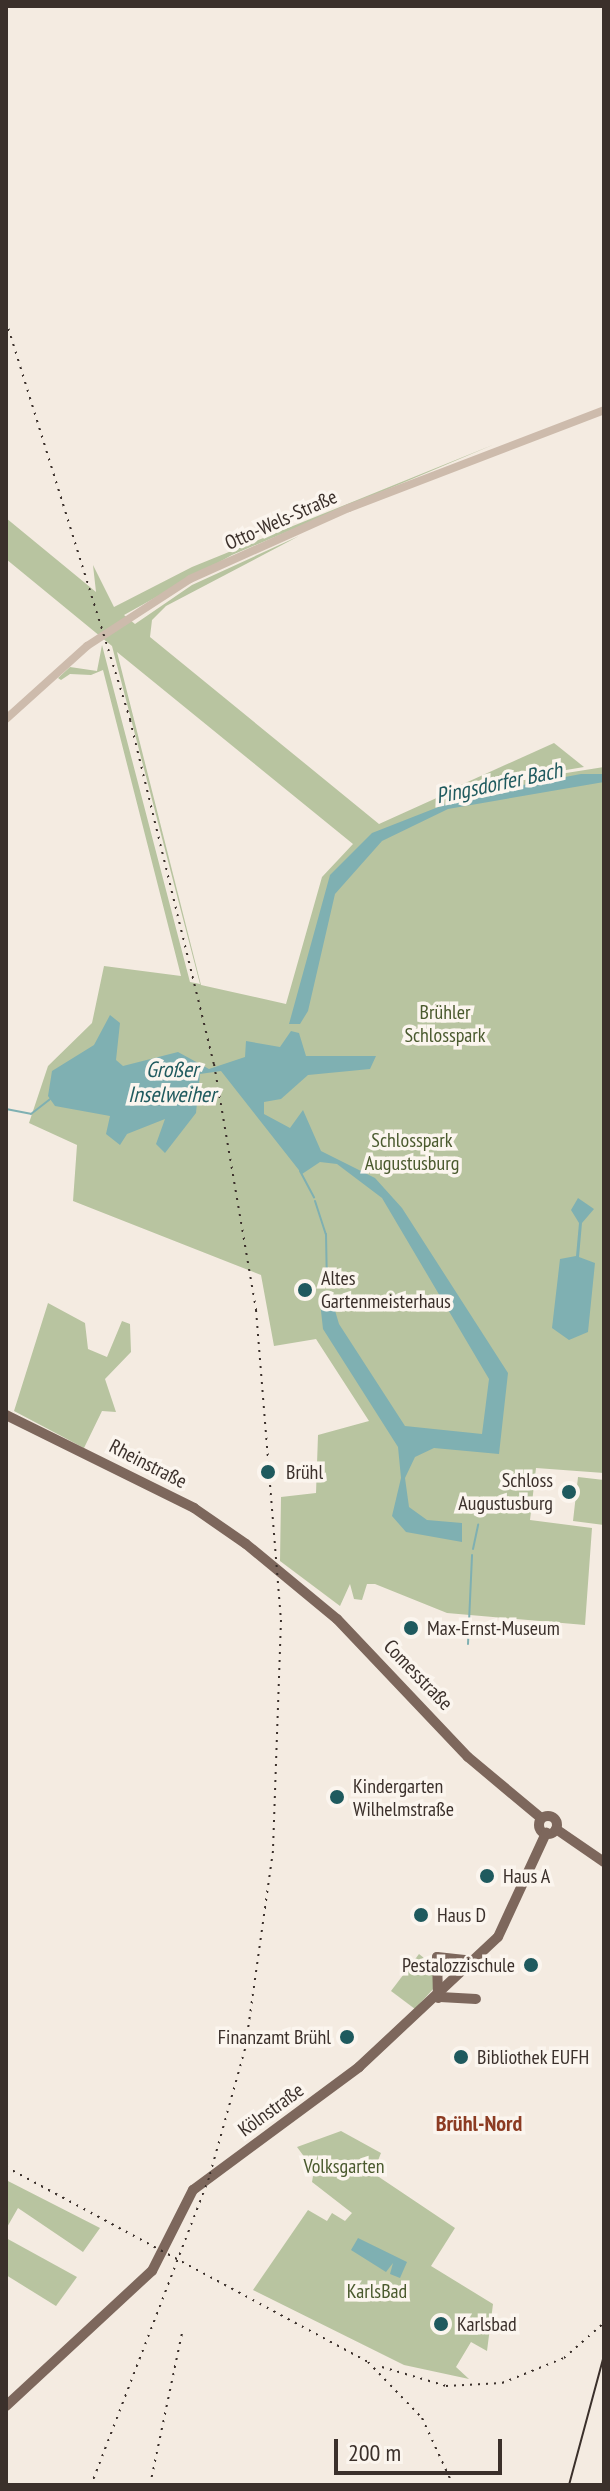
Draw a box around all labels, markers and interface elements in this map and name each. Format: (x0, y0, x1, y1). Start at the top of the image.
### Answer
street label: Otto-Wels-Straße (221, 485, 341, 555)
water label: Pingsdorfer Bach (434, 757, 564, 809)
park label: Brühler Schlosspark (404, 1000, 486, 1047)
water label: Großer Inselweiher (128, 1056, 216, 1108)
park label: Schlosspark Augustusburg (365, 1128, 459, 1175)
place label: Altes Gartenmeisterhaus (321, 1266, 451, 1313)
marker: Altes Gartenmeisterhaus (296, 1281, 314, 1299)
street label: Rheinstraße (105, 1434, 191, 1494)
place label: Brühl (286, 1460, 323, 1484)
marker: Brühl (257, 1461, 279, 1483)
place label: Schloss Augustusburg (458, 1468, 553, 1515)
marker: Schloss Augustusburg (560, 1483, 578, 1501)
place label: Max-Ernst-Museum (427, 1616, 560, 1640)
marker: Max-Ernst-Museum (402, 1619, 420, 1637)
street label: Comesstraße (378, 1635, 458, 1715)
place label: Kindergarten Wilhelmstraße (353, 1774, 454, 1821)
marker: Kindergarten Wilhelmstraße (328, 1788, 346, 1806)
place label: Haus A (503, 1864, 551, 1888)
marker: Haus A (478, 1867, 496, 1885)
place label: Haus D (437, 1903, 486, 1927)
marker: Haus D (412, 1906, 430, 1924)
place label: Pestalozzischule (402, 1953, 515, 1977)
marker: Pestalozzischule (522, 1956, 540, 1974)
place label: Finanzamt Brühl (218, 2025, 331, 2049)
marker: Finanzamt Brühl (338, 2028, 356, 2046)
place label: Bibliothek EUFH (477, 2045, 590, 2069)
marker: Bibliothek EUFH (452, 2048, 470, 2066)
street label: Kölnstraße (234, 2078, 308, 2142)
district label: Brühl-Nord (436, 2111, 522, 2137)
park label: Volksgarten (303, 2154, 385, 2178)
park label: KarlsBad (347, 2279, 407, 2303)
place label: Karlsbad (457, 2312, 517, 2336)
marker: Karlsbad (432, 2315, 450, 2333)
scale bar (338, 2423, 506, 2473)
text: 200 m (348, 2437, 401, 2468)

